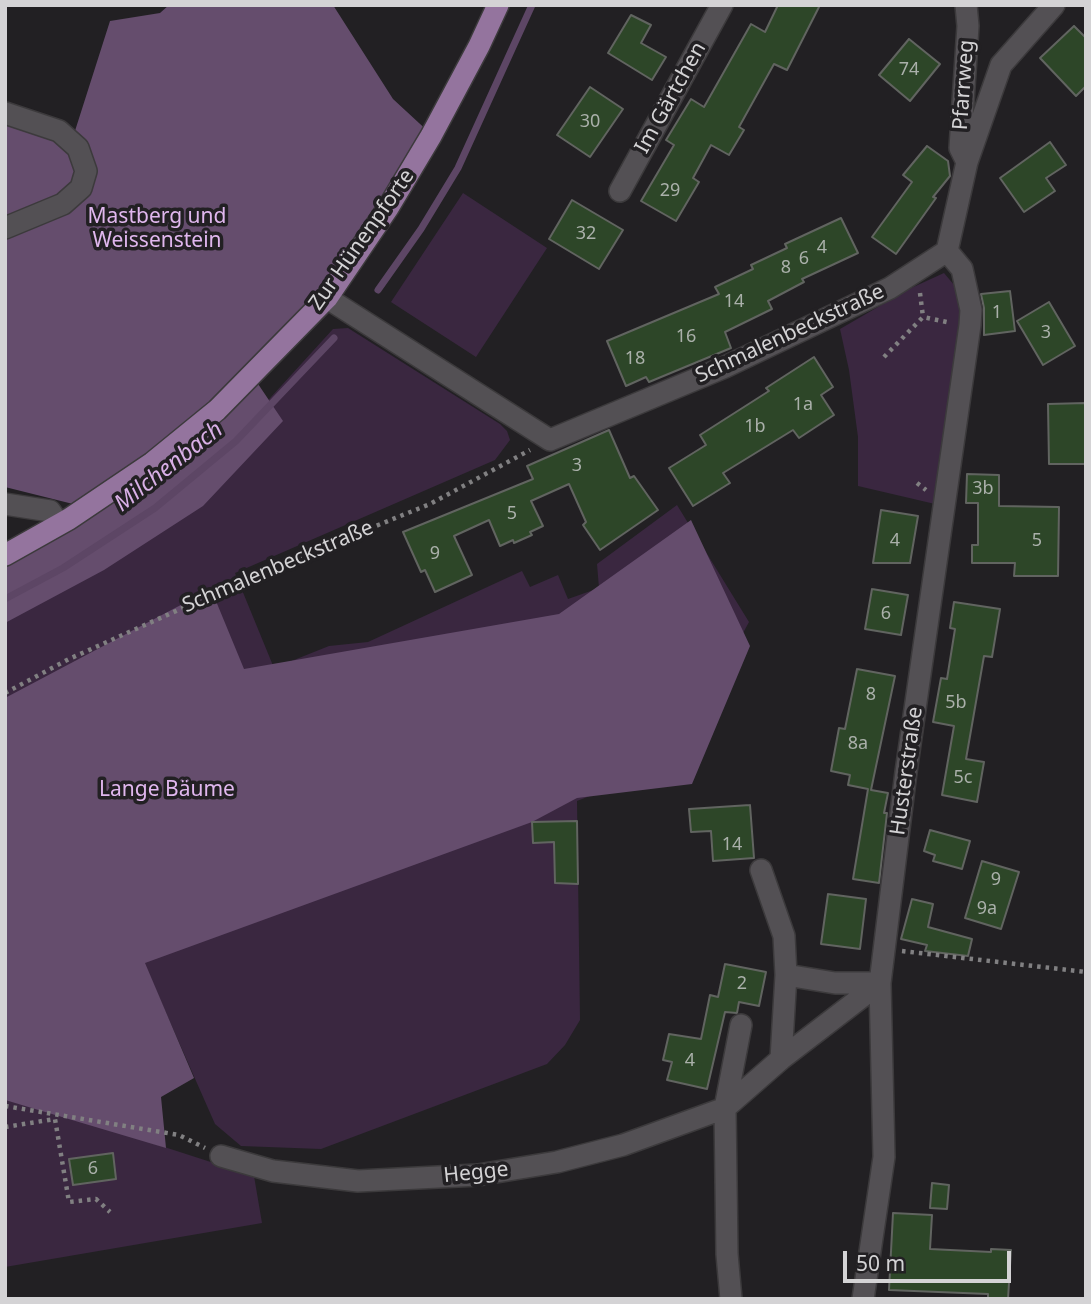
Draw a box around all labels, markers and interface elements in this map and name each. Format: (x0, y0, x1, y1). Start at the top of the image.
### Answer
street label: Im Gärtchen (630, 38, 712, 158)
street label: Pfarrweg (948, 39, 980, 131)
house number: 74 (899, 59, 919, 81)
house number: 30 (580, 111, 600, 133)
street label: Zur Hünenpforte (304, 165, 420, 315)
house number: 29 (660, 180, 680, 202)
park label: Mastberg und Weissenstein (88, 204, 226, 254)
house number: 32 (576, 223, 596, 245)
house number: 4 (817, 237, 827, 259)
house number: 6 (799, 248, 809, 270)
house number: 8 (781, 257, 791, 279)
street label: Schmalenbeckstraße (692, 279, 888, 389)
house number: 14 (724, 291, 744, 313)
house number: 1 (992, 302, 1002, 324)
house number: 3 (1041, 322, 1051, 344)
house number: 16 (676, 326, 696, 348)
house number: 18 (625, 348, 645, 370)
house number: 1a (793, 394, 813, 416)
water label: Milchenbach (109, 416, 229, 518)
house number: 1b (744, 416, 766, 438)
house number: 3 (572, 455, 582, 477)
house number: 3b (972, 478, 994, 500)
house number: 5 (507, 503, 517, 525)
street label: Schmalenbeckstraße (179, 515, 377, 619)
house number: 4 (890, 530, 900, 552)
house number: 5 (1032, 530, 1042, 552)
house number: 9 (430, 543, 440, 565)
house number: 6 (881, 603, 891, 625)
house number: 8 (866, 684, 876, 706)
house number: 5b (945, 692, 967, 714)
street label: Husterstraße (886, 705, 928, 837)
house number: 8a (848, 733, 868, 755)
house number: 5c (954, 767, 972, 789)
park label: Lange Bäume (99, 777, 235, 803)
house number: 14 (722, 834, 742, 856)
house number: 9 (991, 869, 1001, 891)
house number: 9a (977, 898, 997, 920)
house number: 2 (737, 973, 747, 995)
house number: 4 (685, 1050, 695, 1072)
street label: Hegge (442, 1157, 510, 1189)
house number: 6 (88, 1158, 98, 1180)
scale bar (846, 1238, 1014, 1282)
text: 50 m (856, 1249, 905, 1277)

